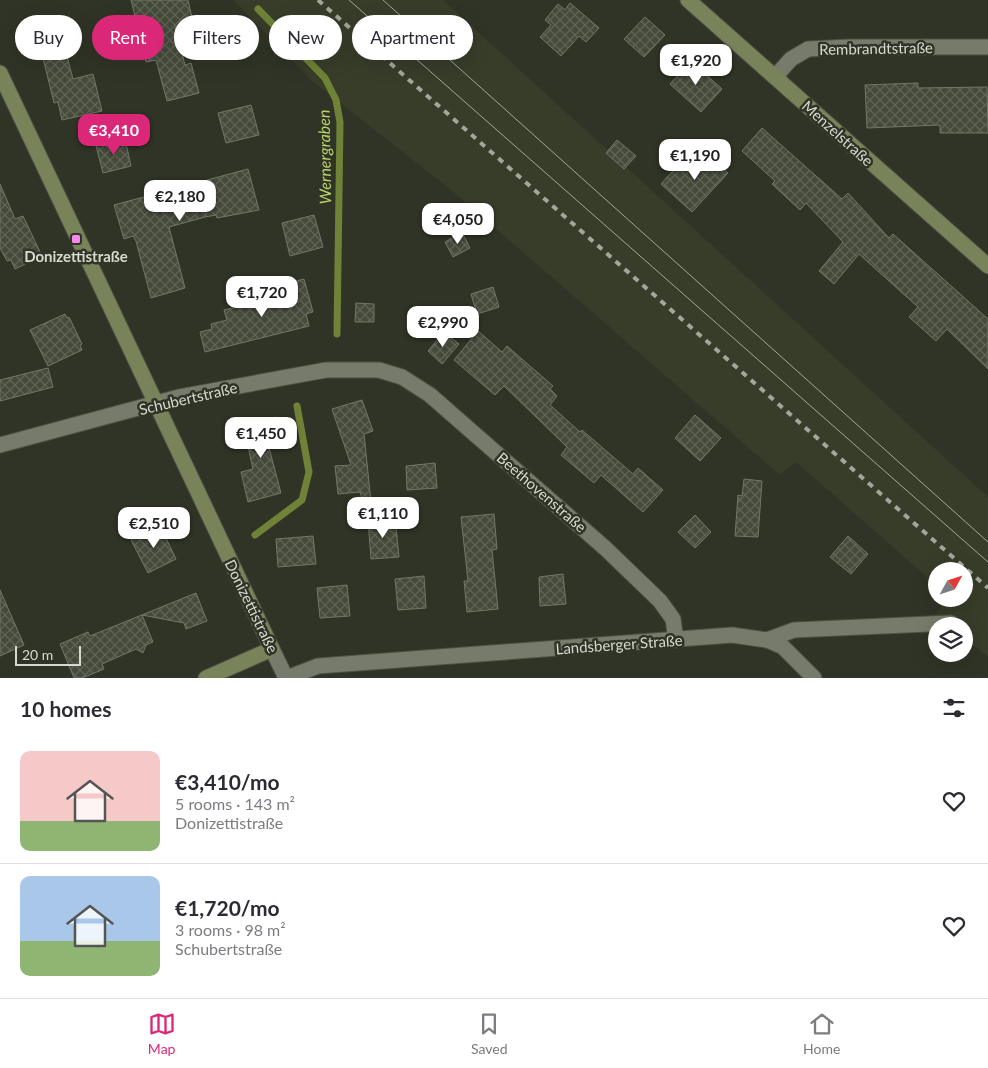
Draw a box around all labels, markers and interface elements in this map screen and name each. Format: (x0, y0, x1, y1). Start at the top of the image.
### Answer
chip: Buy (15, 15, 82, 60)
chip: Rent (92, 15, 164, 60)
chip: Filters (174, 15, 259, 60)
chip: New (269, 15, 342, 60)
chip: Apartment (352, 15, 473, 60)
street label: Rembrandtstraße (819, 38, 933, 58)
pin: €1,920 (655, 44, 737, 86)
text: €1,920 (671, 50, 721, 69)
street label: Menzelstraße (799, 96, 877, 170)
water label: Wernergraben (314, 110, 334, 204)
pin: €3,410 (73, 114, 155, 156)
text: €3,410 (89, 120, 139, 139)
pin: €1,190 (654, 138, 736, 181)
text: €1,190 (670, 145, 720, 164)
pin: €2,180 (139, 180, 221, 222)
text: €2,180 (155, 186, 205, 205)
pin: €4,050 (417, 202, 499, 245)
text: €4,050 (433, 209, 483, 228)
marker: Donizettistraße (70, 233, 82, 245)
place label: Donizettistraße (24, 247, 128, 265)
pin: €1,720 (221, 276, 303, 318)
text: €1,720 (237, 282, 287, 301)
pin: €2,990 (402, 306, 484, 348)
text: €2,990 (418, 312, 468, 331)
street label: Schubertstraße (137, 378, 239, 418)
pin: €1,450 (220, 416, 302, 459)
text: €1,450 (236, 423, 286, 442)
street label: Beethovenstraße (494, 448, 590, 536)
pin: €1,110 (342, 496, 424, 539)
text: €1,110 (358, 503, 408, 522)
pin: €2,510 (113, 506, 195, 549)
text: €2,510 (129, 513, 179, 532)
street label: Donizettistraße (222, 556, 282, 656)
north arrow (928, 562, 972, 608)
map controls (928, 562, 973, 662)
button: layers (928, 617, 973, 662)
street label: Landsberger Straße (555, 631, 683, 657)
scale bar (15, 643, 81, 666)
text: 20 m (22, 646, 53, 663)
icon: filters (940, 694, 968, 722)
text: 10 homes (20, 696, 111, 721)
text: €3,410/mo (175, 769, 280, 794)
icon: home (60, 771, 120, 831)
icon: heart (940, 787, 968, 815)
text: 5 rooms · 143 m² (175, 794, 295, 813)
text: Donizettistraße (175, 813, 283, 832)
text: €1,720/mo (175, 895, 280, 920)
icon: home (60, 896, 120, 956)
icon: heart (940, 912, 968, 940)
text: 3 rooms · 98 m² (175, 920, 286, 939)
text: Schubertstraße (175, 939, 282, 958)
tab: Map (148, 1010, 176, 1057)
tab: Saved (471, 1010, 508, 1057)
tab: Home (803, 1010, 840, 1057)

